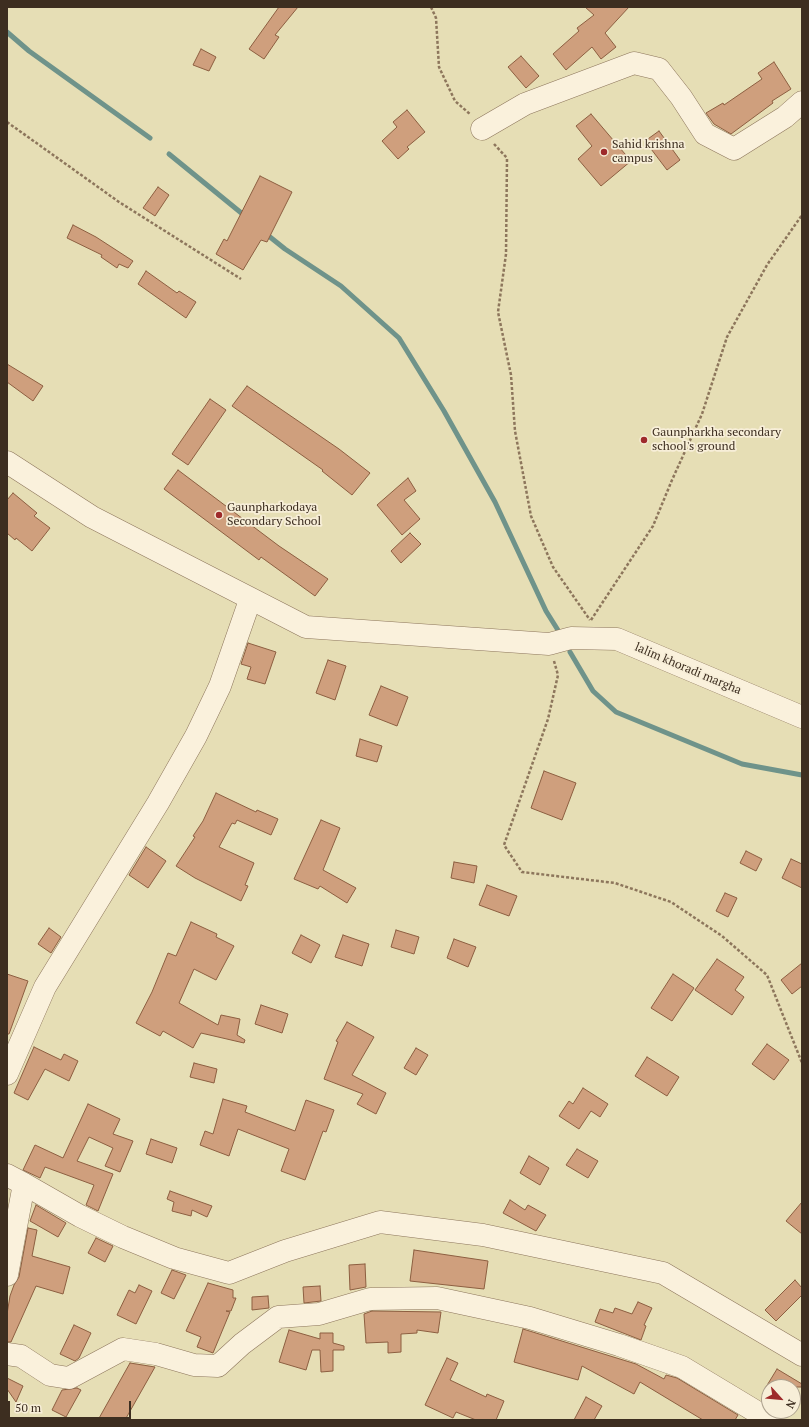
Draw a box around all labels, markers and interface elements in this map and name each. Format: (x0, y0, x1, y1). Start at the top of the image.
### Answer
place label: Sahid krishna campus (612, 138, 685, 166)
marker: Sahid krishna campus (599, 147, 609, 157)
place label: Gaunpharkha secondary school's ground (652, 426, 781, 454)
marker: Gaunpharkha secondary school's ground (639, 435, 649, 445)
place label: Gaunpharkodaya Secondary School (227, 501, 321, 529)
marker: Gaunpharkodaya Secondary School (214, 510, 224, 520)
street label: lalim khoradi margha (633, 640, 743, 698)
north arrow (761, 1379, 801, 1419)
scale bar (10, 1393, 133, 1419)
text: N (783, 1397, 799, 1411)
text: 50 m (15, 1400, 41, 1415)

